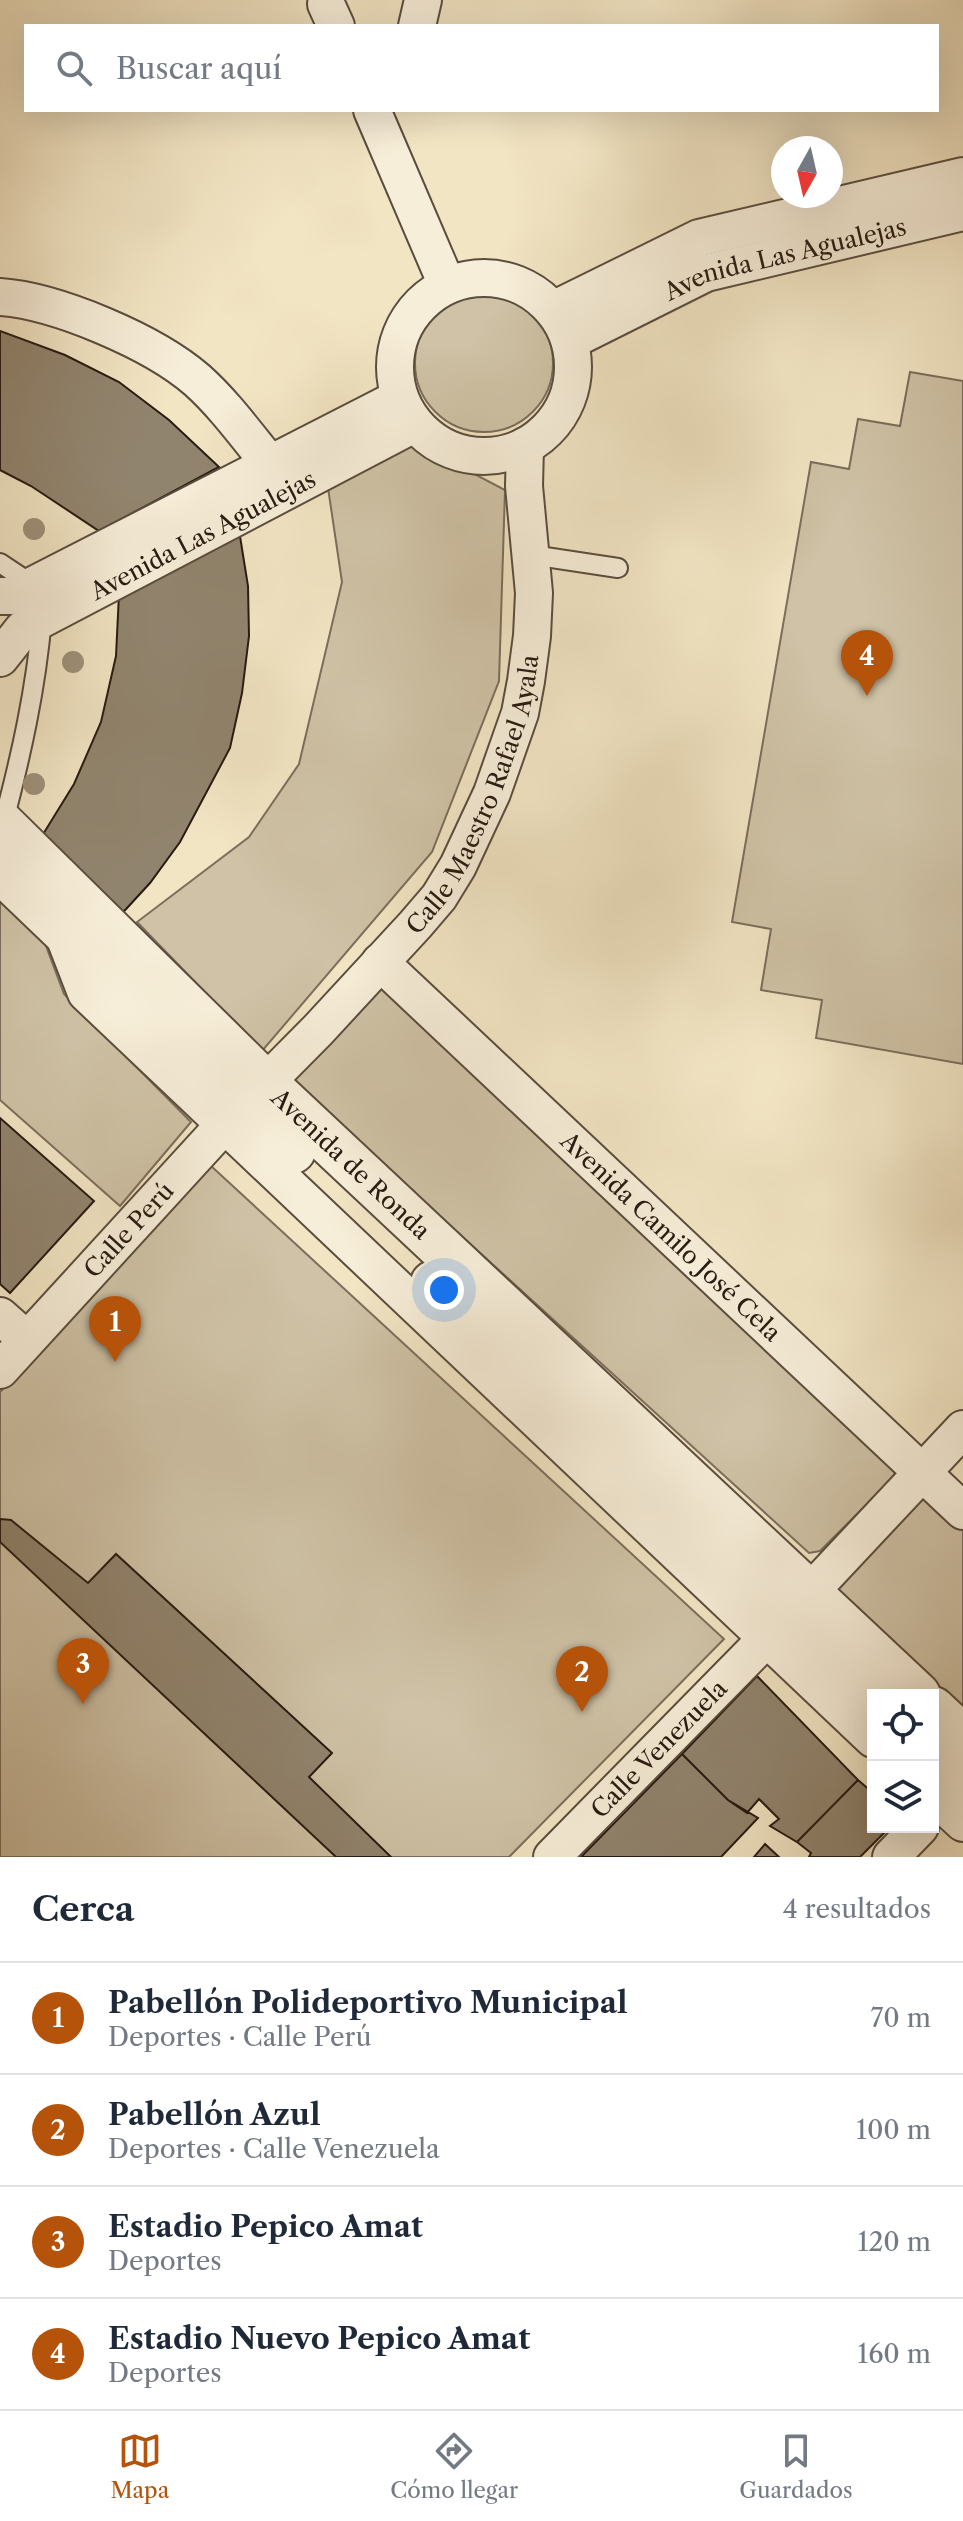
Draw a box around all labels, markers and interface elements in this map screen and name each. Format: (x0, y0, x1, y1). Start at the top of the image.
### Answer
search box (24, 24, 939, 112)
icon: search (52, 46, 96, 90)
text: Buscar aquí (116, 50, 282, 87)
north arrow (771, 136, 843, 208)
street label: Avenida Las Agualejas (658, 212, 909, 307)
street label: Avenida Las Agualejas (84, 464, 320, 606)
pin: 4 (841, 630, 893, 696)
street label: Calle Maestro Rafael Ayala (400, 653, 544, 940)
street label: Avenida de Ronda (265, 1082, 437, 1245)
street label: Avenida Camilo José Cela (554, 1125, 788, 1347)
street label: Calle Perú (78, 1176, 179, 1283)
your location (424, 1270, 464, 1310)
pin: 1 (89, 1296, 141, 1362)
pin: 3 (57, 1638, 109, 1704)
pin: 2 (556, 1646, 608, 1712)
street label: Calle Venezuela (584, 1673, 733, 1824)
map controls (867, 1689, 939, 1833)
button: locate (867, 1689, 939, 1761)
button: layers (867, 1761, 939, 1833)
text: Cerca (32, 1888, 134, 1930)
text: 4 resultados (783, 1893, 931, 1925)
text: Pabellón Polideportivo Municipal (108, 1984, 628, 2021)
text: 1 (52, 2002, 64, 2034)
text: 70 m (871, 2002, 931, 2034)
text: Deportes · Calle Perú (108, 2021, 371, 2053)
text: Pabellón Azul (108, 2096, 321, 2133)
text: 2 (50, 2114, 66, 2146)
text: 100 m (856, 2114, 931, 2146)
text: Deportes · Calle Venezuela (108, 2133, 440, 2165)
text: Estadio Pepico Amat (108, 2208, 423, 2245)
text: 3 (51, 2226, 65, 2258)
text: 120 m (857, 2226, 931, 2258)
text: Deportes (108, 2245, 222, 2277)
text: Estadio Nuevo Pepico Amat (108, 2320, 530, 2357)
text: 4 (50, 2338, 66, 2370)
text: 160 m (857, 2338, 931, 2370)
text: Deportes (108, 2357, 222, 2389)
tab: Mapa (110, 2429, 169, 2504)
tab: Cómo llegar (390, 2429, 518, 2504)
tab: Guardados (739, 2429, 853, 2504)

